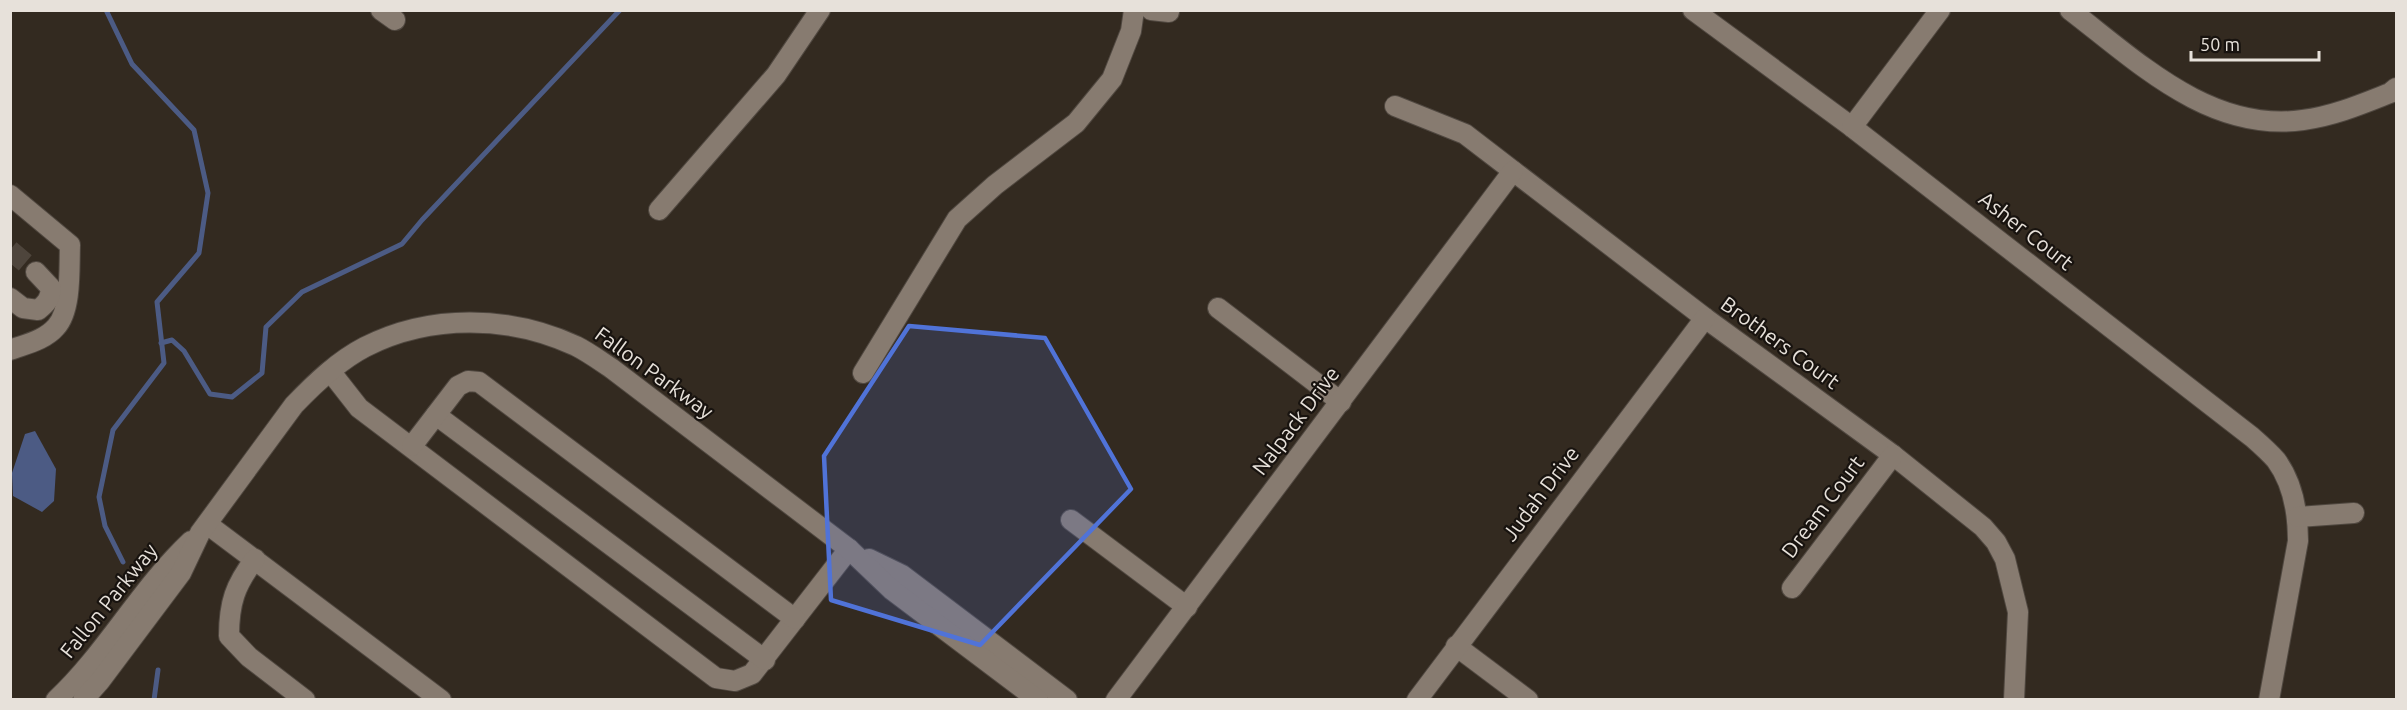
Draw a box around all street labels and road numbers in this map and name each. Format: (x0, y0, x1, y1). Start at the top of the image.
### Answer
street label: Asher Court (1975, 186, 2078, 274)
street label: Brothers Court (1717, 291, 1845, 393)
street label: Fallon Parkway (591, 321, 718, 423)
street label: Nalpack Drive (1247, 362, 1344, 479)
street label: Judah Drive (1497, 442, 1583, 545)
street label: Dream Court (1776, 451, 1868, 562)
street label: Fallon Parkway (55, 538, 162, 662)

